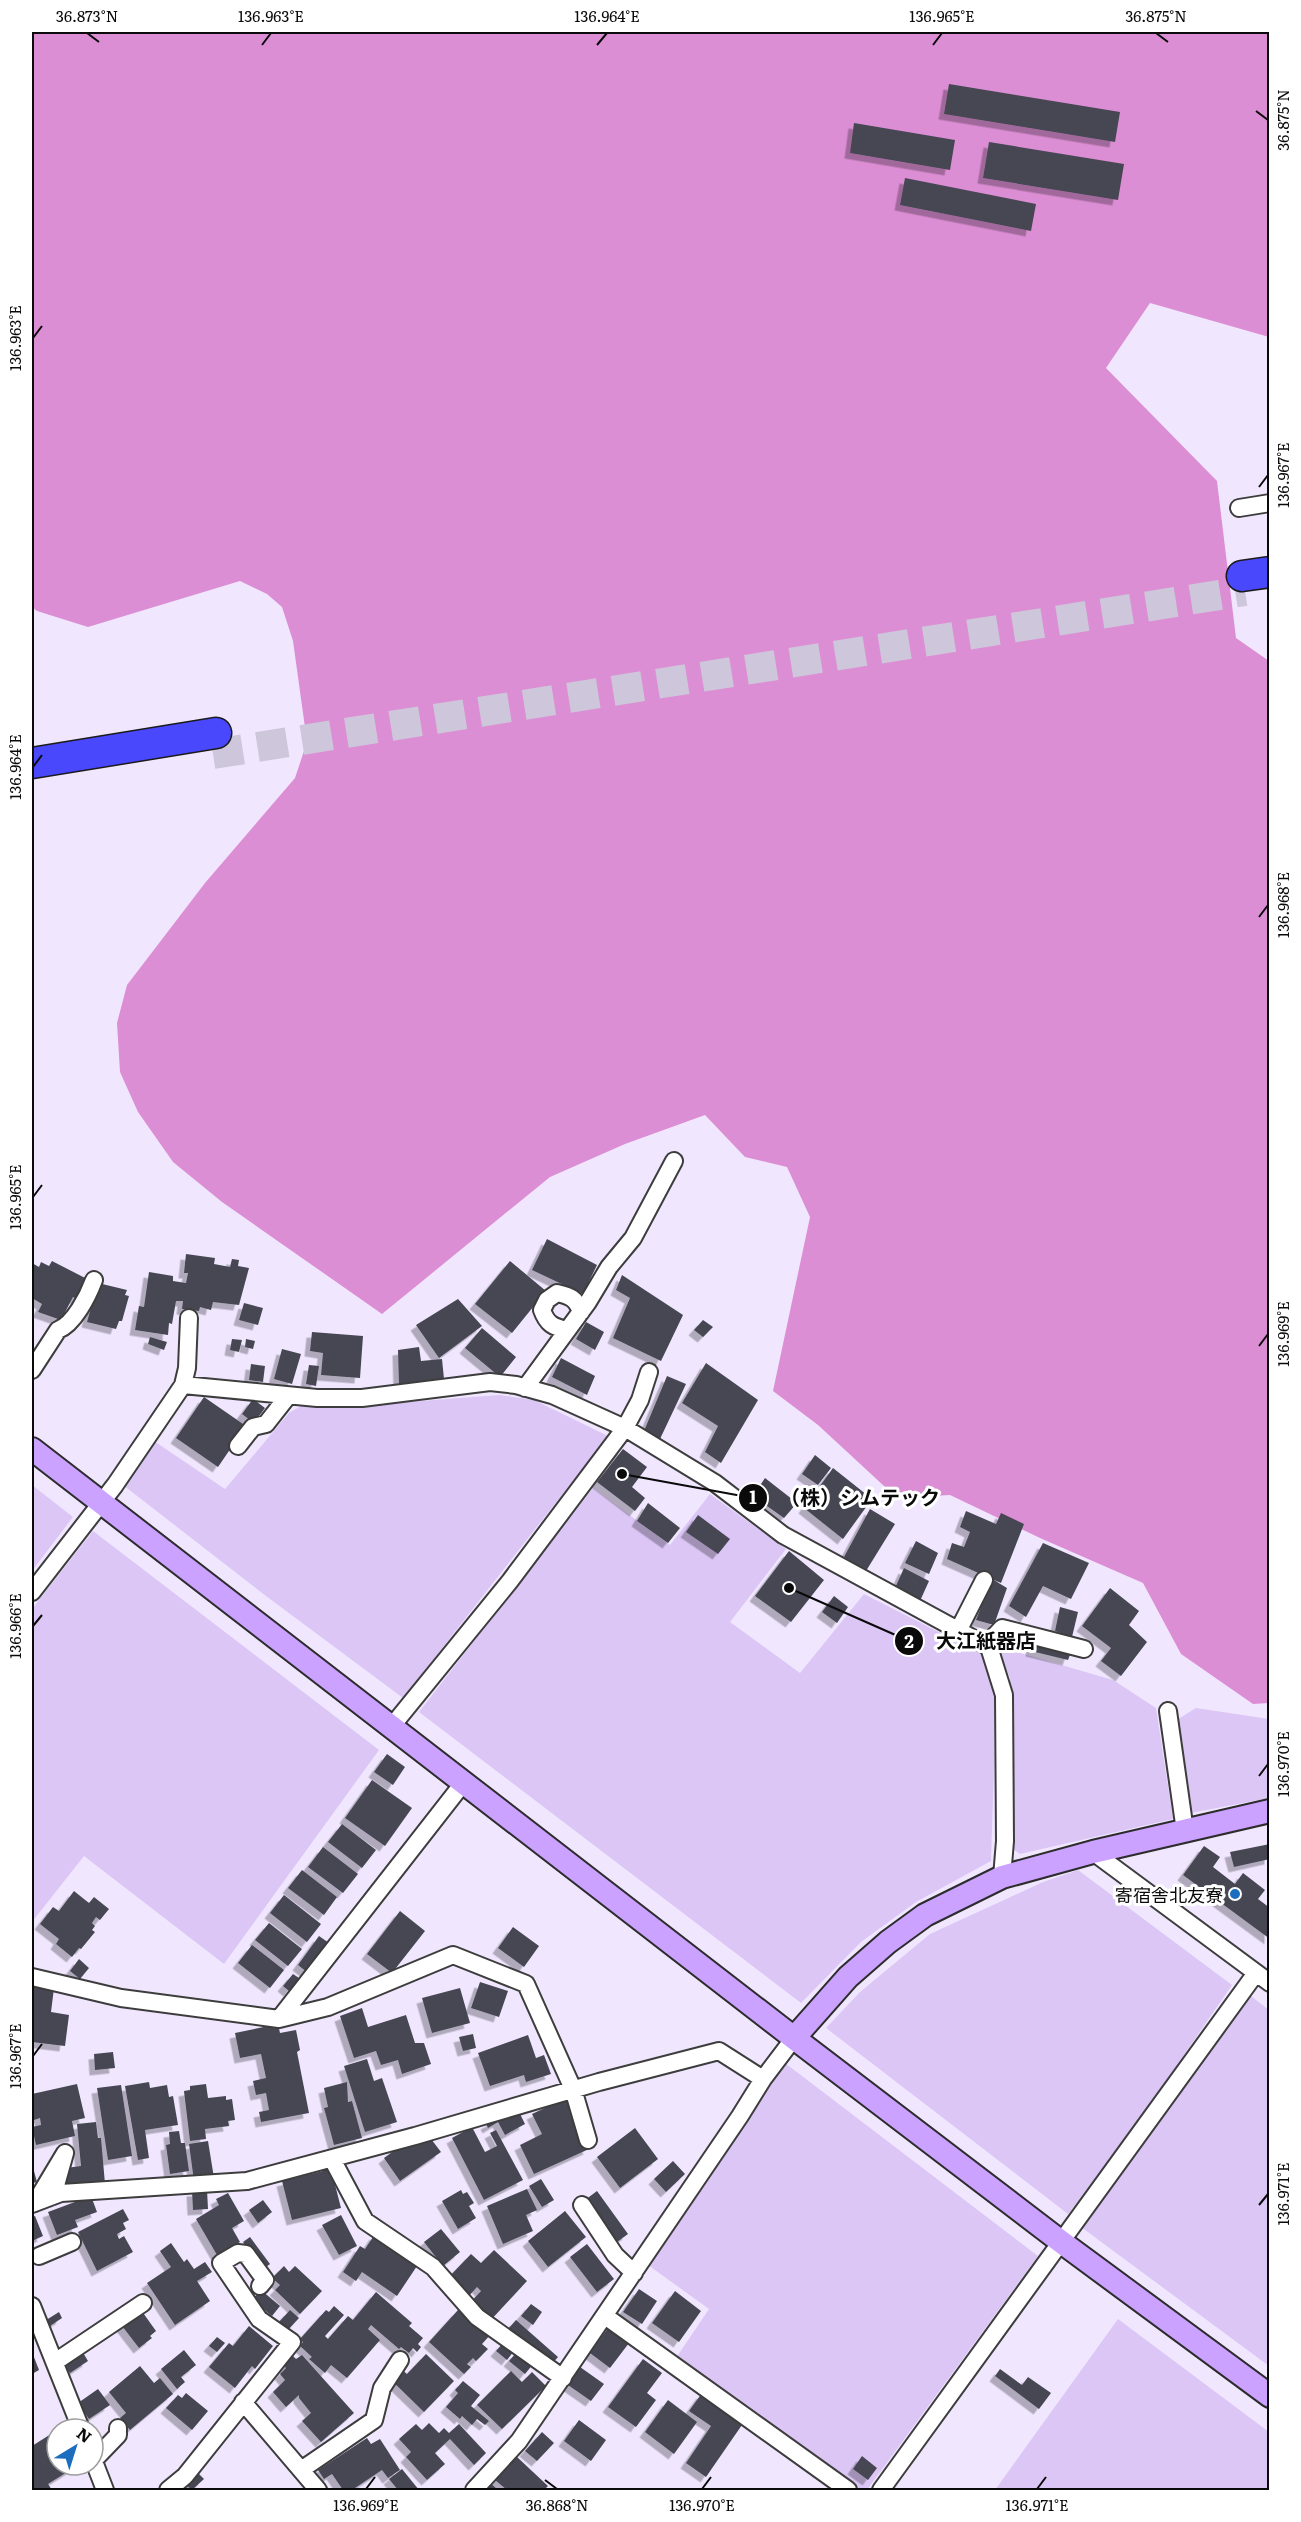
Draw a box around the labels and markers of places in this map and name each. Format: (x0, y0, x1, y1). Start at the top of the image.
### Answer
callout: （株）シムテック (738, 1479, 952, 1517)
callout: 大江紙器店 (894, 1622, 1048, 1660)
place label: 寄宿舎北友寮 (1115, 1881, 1223, 1908)
marker: 寄宿舎北友寮 (1228, 1887, 1242, 1901)

